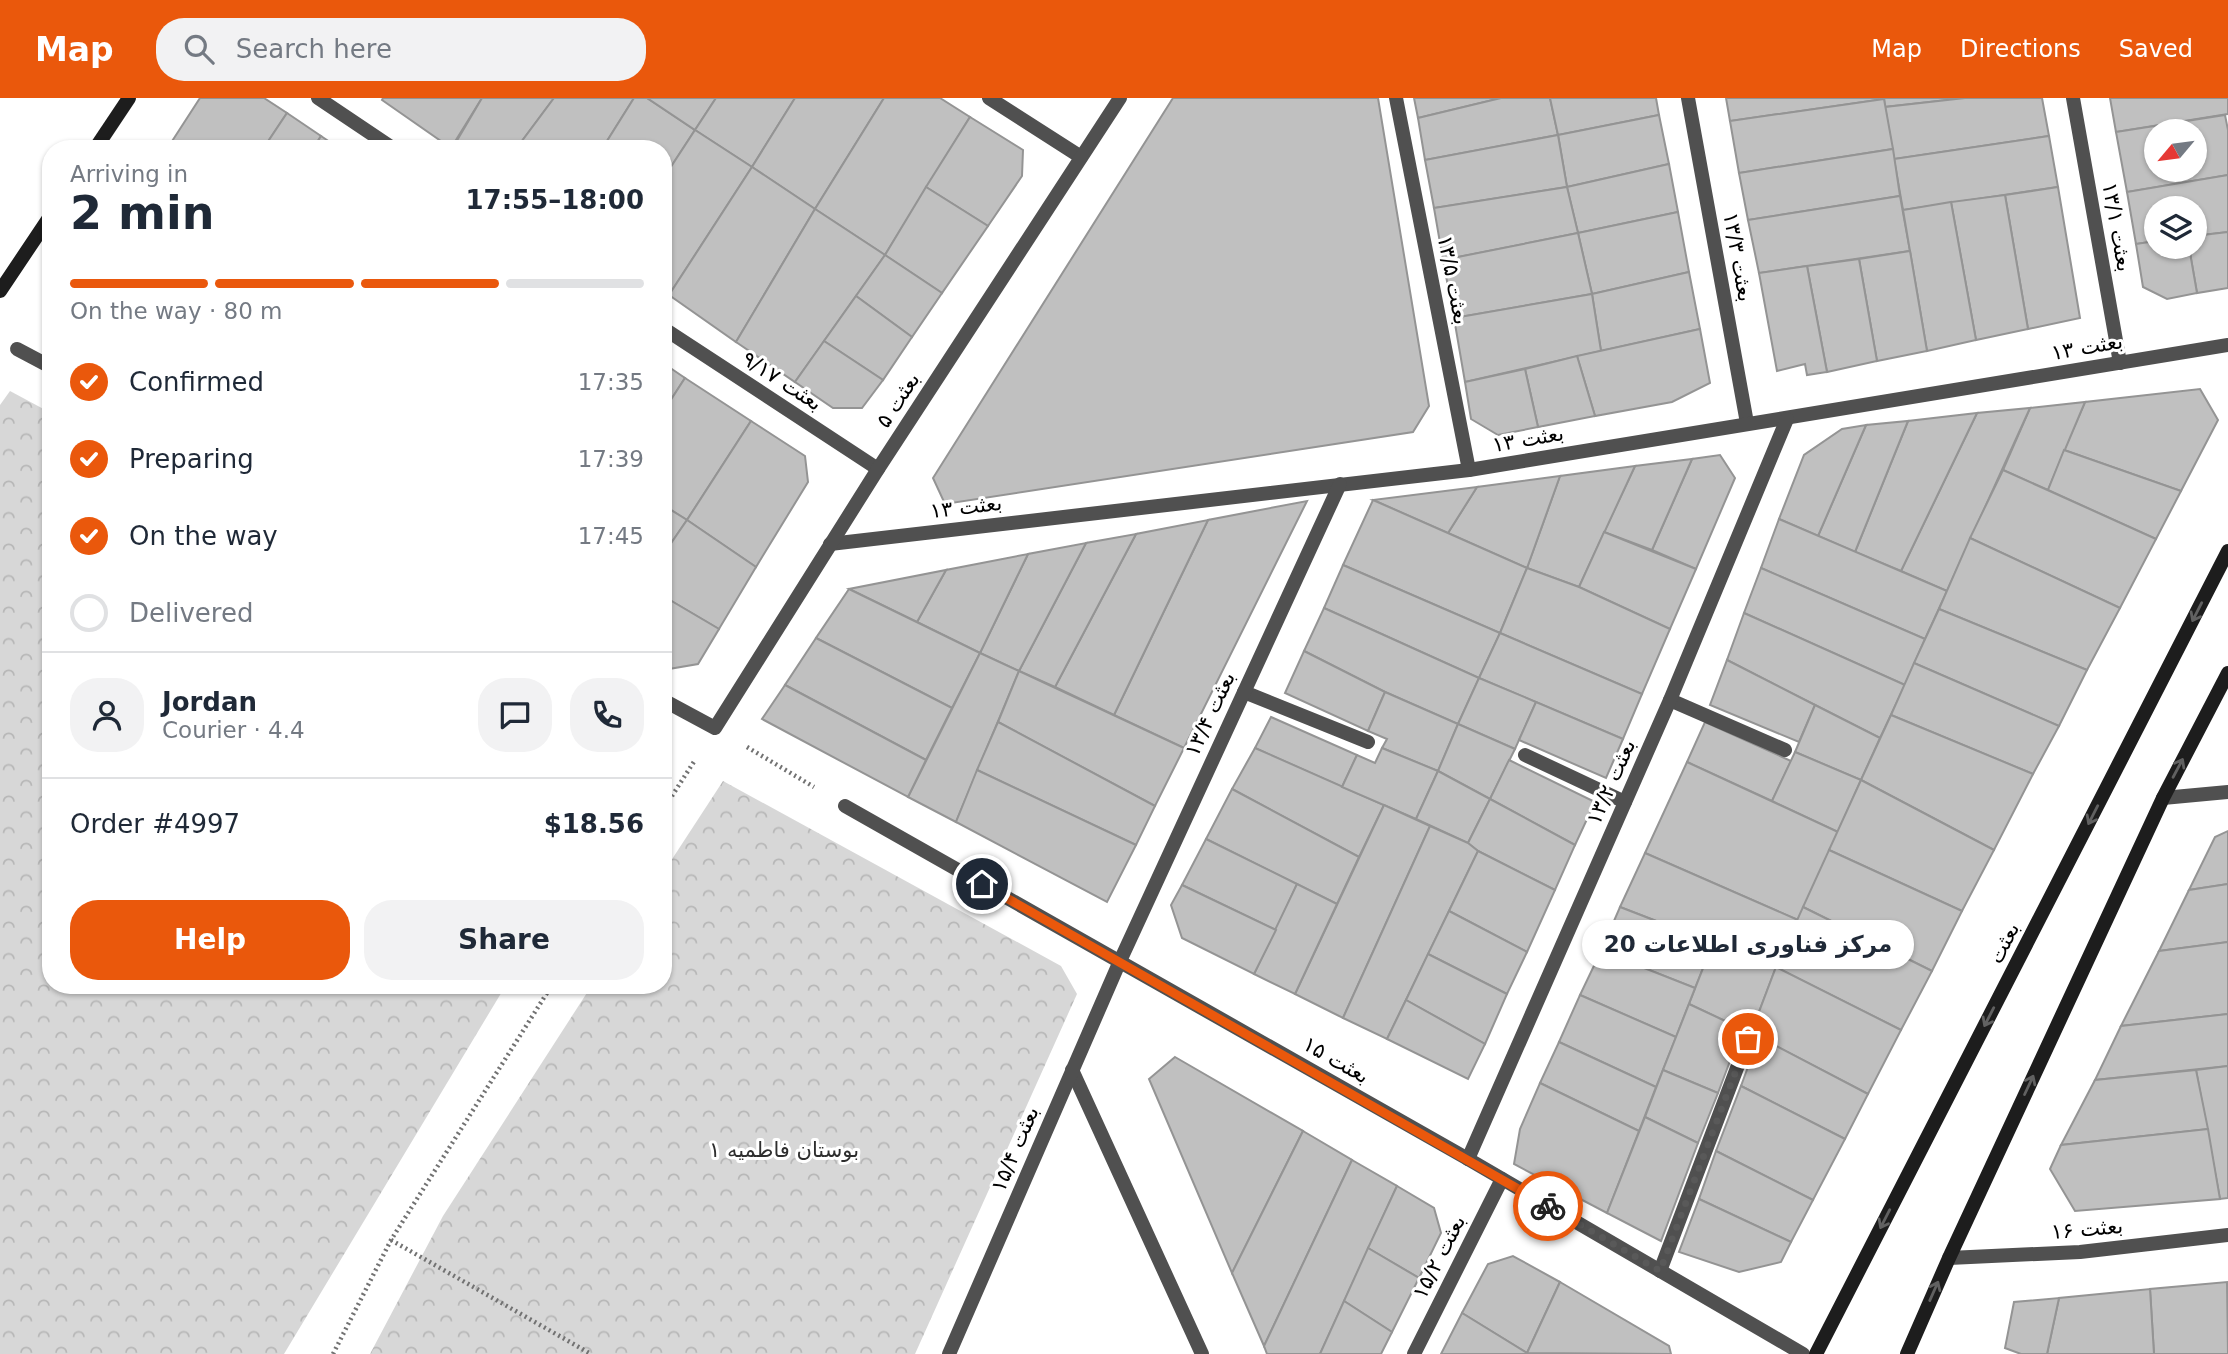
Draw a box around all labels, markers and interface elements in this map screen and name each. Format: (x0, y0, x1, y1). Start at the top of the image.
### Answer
search box (156, 18, 646, 81)
text: Map (35, 30, 114, 69)
icon: search (180, 30, 218, 68)
text: Search here (236, 34, 392, 64)
text: Map (1871, 35, 1922, 63)
text: Directions (1960, 35, 2081, 63)
text: Saved (2119, 35, 2193, 63)
north arrow (2144, 119, 2207, 182)
map controls (2144, 119, 2207, 259)
text: Arriving in (70, 161, 188, 187)
street label: بعثت ۱۳/۱ (2097, 180, 2137, 274)
text: 17:55–18:00 (465, 185, 644, 215)
text: 2 min (70, 186, 214, 240)
button: layers (2144, 196, 2207, 259)
street label: بعثت ۱۳/۳ (1718, 210, 1758, 304)
street label: بعثت ۱۳/۵ (1433, 233, 1473, 327)
text: On the way · 80 m (70, 298, 282, 324)
street label: بعثت ۱۳ (2049, 329, 2125, 365)
street label: بعثت ۹/۱۷ (738, 346, 826, 416)
icon: check (70, 363, 108, 401)
text: Confirmed (129, 367, 264, 397)
street label: بعثت ۵ (871, 368, 925, 432)
text: 17:35 (578, 369, 644, 395)
street label: بعثت ۱۳ (1490, 421, 1566, 457)
icon: check (70, 440, 108, 478)
text: Preparing (129, 444, 254, 474)
text: 17:39 (578, 446, 644, 472)
street label: بعثت ۱۳ (929, 491, 1003, 523)
icon: check (70, 517, 108, 555)
text: On the way (129, 521, 278, 551)
text: 17:45 (578, 523, 644, 549)
text: Delivered (129, 598, 253, 628)
one-way arrow (2190, 601, 2204, 622)
street label: بعثت ۱۳/۴ (1180, 668, 1240, 760)
button: person (70, 678, 144, 752)
button: chat (478, 678, 552, 752)
button: phone (570, 678, 644, 752)
text: Jordan (162, 687, 257, 717)
text: Courier · 4.4 (162, 717, 305, 743)
street label: بعثت ۱۳/۲ (1582, 736, 1640, 828)
one-way arrow (2172, 758, 2185, 779)
one-way arrow (2086, 804, 2100, 825)
text: Order #4997 (70, 809, 240, 839)
text: $18.56 (544, 809, 644, 839)
pin (952, 854, 1012, 914)
icon: home (963, 865, 1001, 903)
button: Help (70, 900, 350, 980)
button: Share (364, 900, 644, 980)
street label: بعثت (1984, 918, 2024, 968)
callout: مرکز فناوری اطلاعات 20 (1582, 920, 1914, 969)
text: مرکز فناوری اطلاعات 20 (1604, 931, 1892, 957)
one-way arrow (1982, 1006, 1996, 1027)
pin (1718, 1009, 1778, 1069)
icon: bag (1729, 1020, 1767, 1058)
street label: بعثت ۱۵ (1299, 1032, 1373, 1088)
one-way arrow (2023, 1075, 2037, 1096)
street label: بعثت ۱۵/۴ (986, 1103, 1044, 1195)
park label: بوستان فاطمیه ۱ (709, 1138, 859, 1162)
courier (1513, 1171, 1583, 1241)
icon: bike (1529, 1187, 1567, 1225)
one-way arrow (1878, 1209, 1892, 1229)
street label: بعثت ۱۵/۲ (1408, 1211, 1470, 1303)
street label: بعثت ۱۶ (2050, 1214, 2124, 1244)
one-way arrow (1928, 1281, 1941, 1303)

